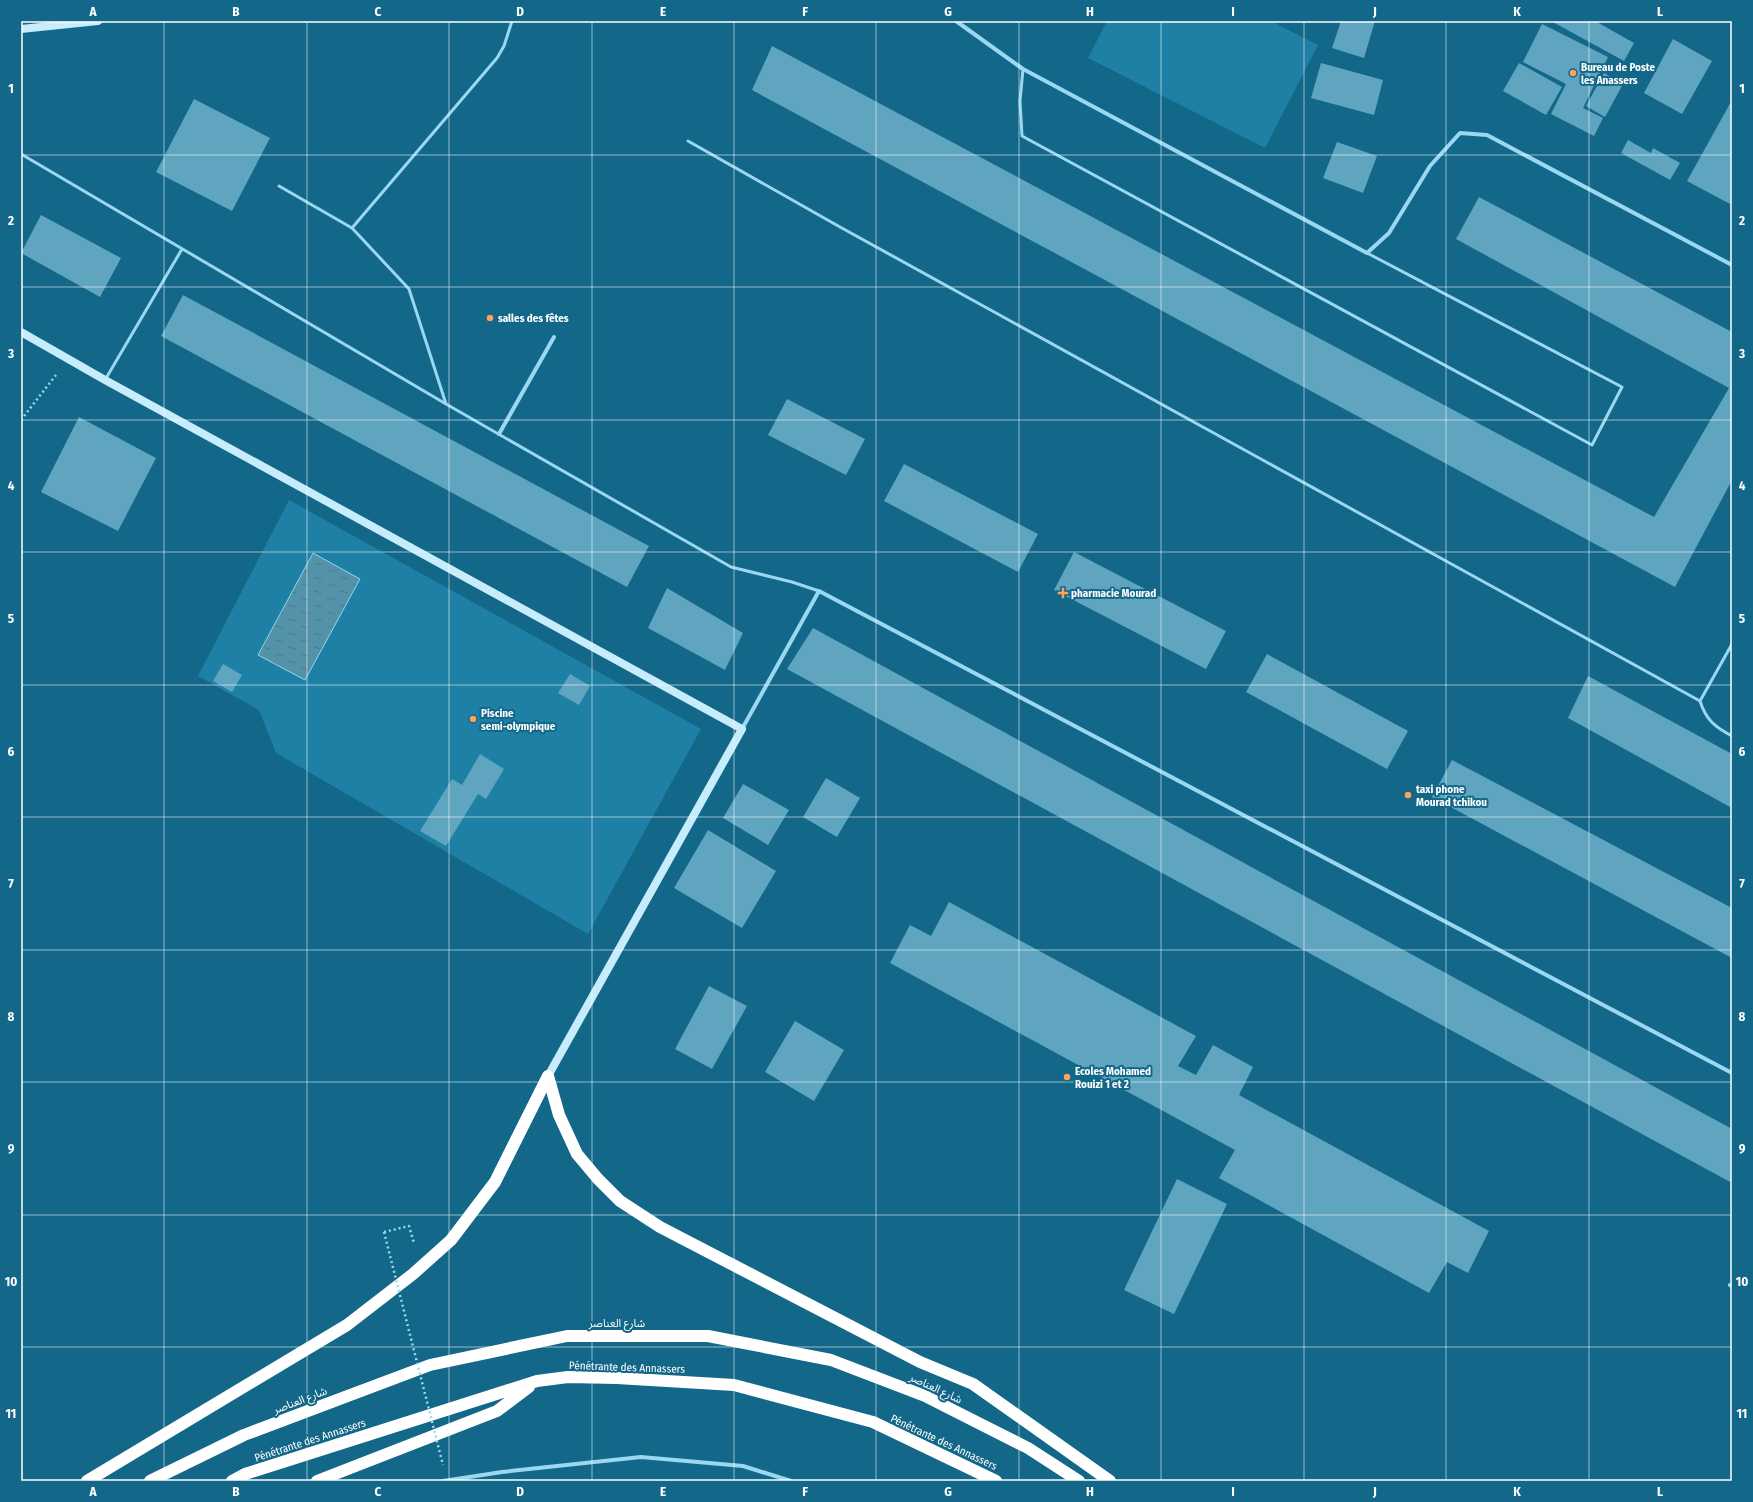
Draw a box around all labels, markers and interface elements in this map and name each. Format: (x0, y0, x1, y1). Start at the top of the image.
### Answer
text: A (88, 4, 97, 19)
text: B (232, 4, 240, 19)
text: C (375, 4, 382, 19)
text: D (516, 4, 524, 19)
text: E (660, 4, 666, 19)
text: F (802, 4, 808, 19)
text: G (944, 4, 952, 19)
text: H (1086, 4, 1094, 19)
text: I (1231, 4, 1235, 19)
text: J (1372, 4, 1377, 19)
text: K (1513, 4, 1521, 19)
text: L (1657, 4, 1663, 19)
place label: Bureau de Poste les Anassers (1581, 61, 1655, 87)
marker: Bureau de Poste les Anassers (1568, 68, 1578, 78)
text: 1 (8, 81, 14, 96)
text: 1 (1739, 81, 1745, 96)
text: 2 (7, 213, 14, 228)
text: 2 (1738, 213, 1745, 228)
place label: salles des fêtes (498, 312, 569, 325)
marker: salles des fêtes (485, 313, 495, 323)
text: 3 (7, 346, 14, 361)
text: 3 (1738, 346, 1745, 361)
text: 4 (8, 478, 15, 493)
text: 4 (1739, 478, 1746, 493)
place label: pharmacie Mourad (1071, 587, 1156, 600)
marker: pharmacie Mourad (1058, 588, 1068, 598)
text: 5 (8, 611, 14, 626)
text: 5 (1739, 611, 1745, 626)
place label: Piscine semi-olympique (481, 707, 556, 733)
marker: Piscine semi-olympique (468, 714, 478, 724)
text: 6 (8, 744, 15, 759)
text: 6 (1739, 744, 1746, 759)
place label: taxi phone Mourad tchikou (1416, 783, 1487, 809)
marker: taxi phone Mourad tchikou (1403, 790, 1413, 800)
text: 7 (8, 876, 14, 891)
text: 7 (1739, 876, 1745, 891)
text: 8 (8, 1009, 15, 1024)
text: 8 (1739, 1009, 1746, 1024)
place label: Ecoles Mohamed Rouizi 1 et 2 (1075, 1065, 1151, 1091)
marker: Ecoles Mohamed Rouizi 1 et 2 (1062, 1072, 1072, 1082)
text: 9 (8, 1141, 15, 1156)
text: 9 (1739, 1141, 1746, 1156)
text: 10 (5, 1274, 17, 1289)
text: 10 (1736, 1274, 1748, 1289)
street label: شارع العناصر (588, 1317, 646, 1331)
street label: Pénétrante des Annassers (569, 1359, 686, 1376)
street label: شارع العناصر (906, 1370, 964, 1407)
street label: شارع العناصر (271, 1384, 330, 1418)
text: 11 (6, 1406, 16, 1421)
text: 11 (1737, 1406, 1747, 1421)
street label: Pénétrante des Annassers (888, 1412, 999, 1473)
street label: Pénétrante des Annassers (253, 1416, 368, 1465)
text: A (88, 1484, 97, 1499)
text: B (232, 1484, 240, 1499)
text: C (375, 1484, 382, 1499)
text: D (516, 1484, 524, 1499)
text: E (660, 1484, 666, 1499)
text: F (802, 1484, 808, 1499)
text: G (944, 1484, 952, 1499)
text: H (1086, 1484, 1094, 1499)
text: I (1231, 1484, 1235, 1499)
text: J (1372, 1484, 1377, 1499)
text: K (1513, 1484, 1521, 1499)
text: L (1657, 1484, 1663, 1499)

